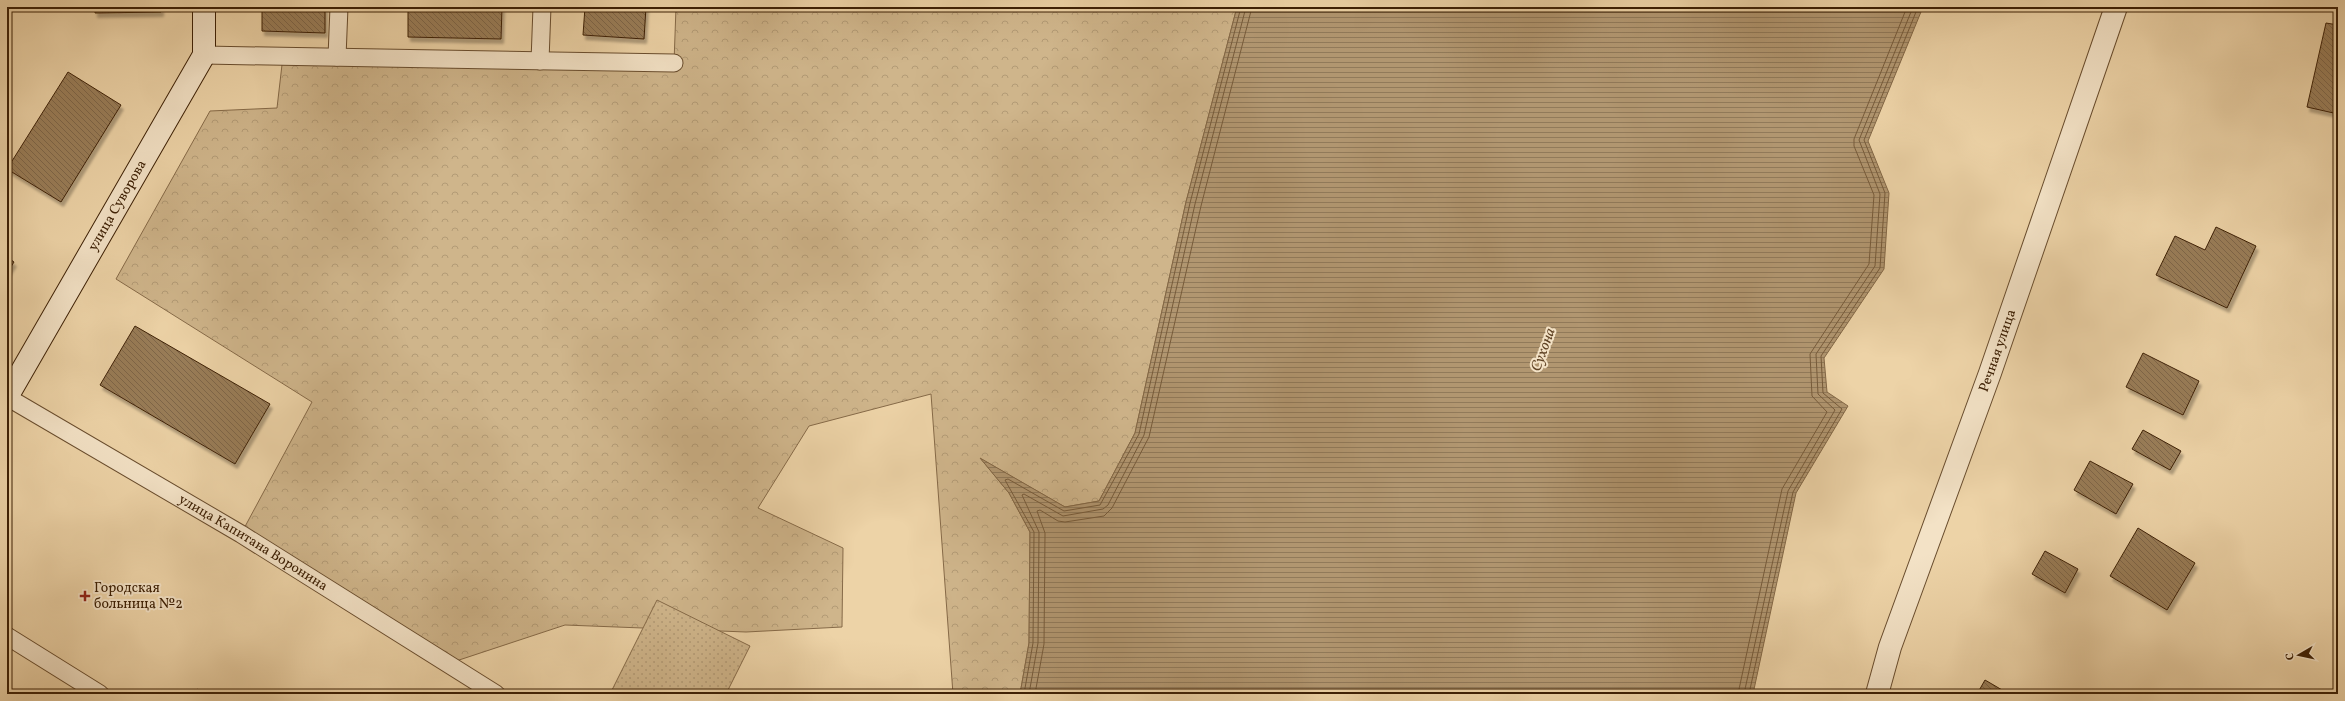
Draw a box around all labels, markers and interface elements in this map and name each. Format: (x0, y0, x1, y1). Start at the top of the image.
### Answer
street label: улица Суворова (84, 156, 151, 254)
street label: Речная улица (1974, 307, 2021, 395)
water label: Сухона (1526, 325, 1562, 375)
street label: улица Капитана Воронина (175, 490, 331, 596)
place label: Городская больница №2 (94, 579, 183, 614)
marker: Городская больница №2 (79, 590, 91, 602)
north arrow (2279, 635, 2319, 675)
text: С (2283, 652, 2299, 661)

